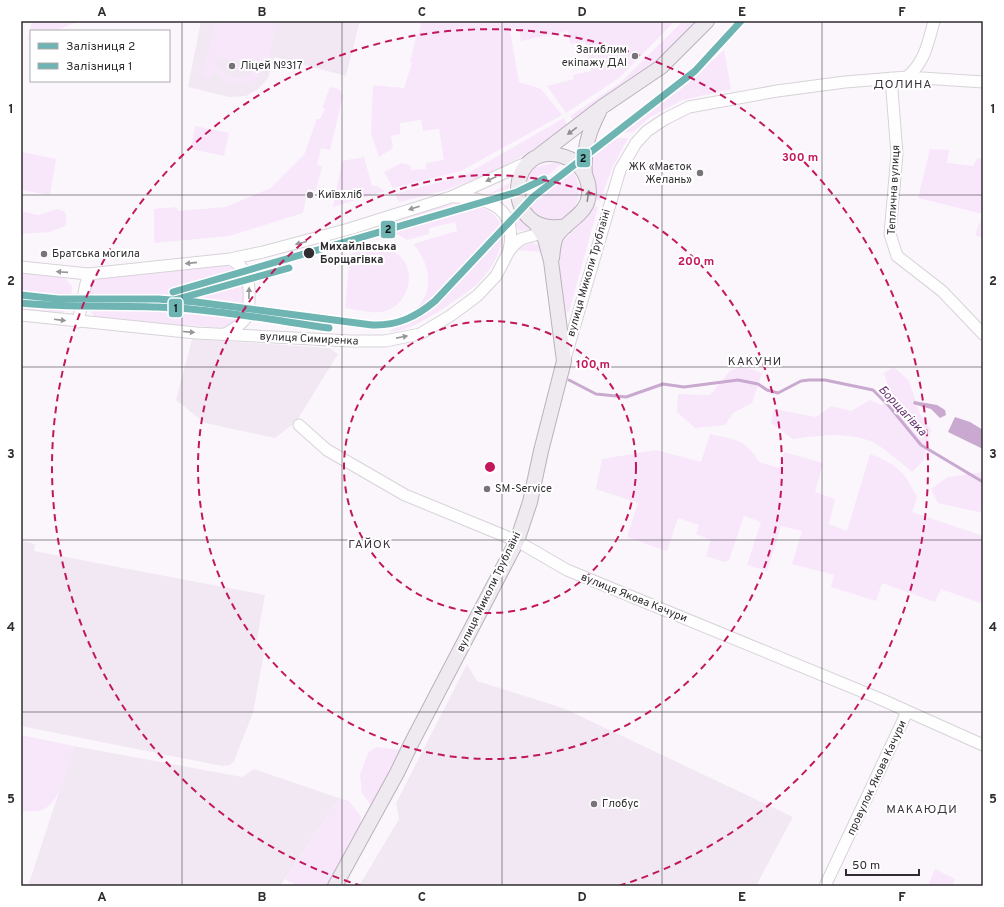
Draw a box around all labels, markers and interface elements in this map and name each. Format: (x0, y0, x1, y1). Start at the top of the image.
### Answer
text: A (97, 5, 107, 21)
text: B (258, 5, 267, 21)
text: C (418, 5, 426, 21)
text: D (577, 5, 587, 21)
text: E (738, 5, 746, 21)
text: F (898, 5, 906, 21)
legend (30, 30, 170, 82)
text: Залізниця 2 (66, 39, 135, 55)
place label: Загиблим екіпажу ДАІ (562, 43, 627, 70)
marker: Загиблим екіпажу ДАІ (630, 51, 640, 61)
text: Залізниця 1 (66, 59, 132, 75)
place label: Ліцей №317 (240, 59, 303, 73)
marker: Ліцей №317 (227, 61, 237, 71)
district label: ДОЛИНА (874, 77, 932, 93)
text: 1 (8, 102, 14, 118)
text: 1 (990, 102, 996, 118)
one-way arrow (566, 127, 577, 135)
street label: Теплична вулиця (885, 145, 903, 235)
line badge: 2 (576, 148, 591, 168)
text: 300 m (782, 150, 818, 166)
text: 2 (580, 152, 586, 166)
place label: ЖК «Маєток Желань» (628, 160, 692, 187)
marker: ЖК «Маєток Желань» (695, 168, 705, 178)
one-way arrow (485, 176, 497, 182)
place label: Київхліб (318, 188, 362, 202)
marker: Київхліб (305, 190, 315, 200)
one-way arrow (585, 190, 591, 202)
one-way arrow (407, 205, 419, 211)
street label: вулиця Миколи Трублаїні (564, 208, 614, 338)
line badge: 2 (380, 220, 396, 239)
text: 2 (385, 223, 391, 237)
one-way arrow (295, 240, 307, 246)
place label: Михайлівська Борщагівка (320, 240, 396, 267)
marker: Михайлівська Борщагівка (302, 246, 316, 260)
place label: Братська могила (52, 247, 140, 261)
marker: Братська могила (39, 249, 49, 259)
text: 200 m (678, 254, 714, 270)
one-way arrow (185, 260, 197, 266)
one-way arrow (56, 268, 68, 275)
text: 2 (7, 274, 15, 290)
text: 2 (989, 274, 997, 290)
one-way arrow (246, 287, 253, 299)
line badge: 1 (168, 298, 183, 318)
text: 1 (174, 302, 178, 316)
one-way arrow (54, 317, 66, 323)
one-way arrow (183, 328, 195, 335)
street label: вулиця Симиренка (259, 329, 359, 349)
one-way arrow (395, 334, 408, 340)
district label: КАКУНИ (728, 354, 782, 370)
text: 100 m (576, 357, 610, 373)
water label: Борщагівка (874, 382, 930, 440)
text: 3 (7, 447, 15, 463)
text: 3 (989, 447, 997, 463)
centre of rings (483, 460, 497, 474)
place label: SM-Service (495, 482, 552, 496)
marker: SM-Service (482, 484, 492, 494)
street label: вулиця Миколи Трублаїні (454, 530, 524, 654)
district label: ГАЙОК (348, 537, 392, 553)
street label: вулиця Якова Качури (579, 570, 689, 626)
text: 4 (7, 620, 15, 636)
text: 4 (989, 620, 997, 636)
street label: провулок Якова Качури (844, 718, 910, 838)
text: 5 (7, 792, 15, 808)
text: 5 (989, 792, 997, 808)
place label: Глобус (602, 797, 639, 811)
marker: Глобус (589, 799, 599, 809)
district label: МАКАЮДИ (886, 802, 958, 818)
scale bar (846, 851, 919, 877)
text: 50 m (852, 858, 880, 874)
text: A (97, 890, 107, 906)
text: B (258, 890, 267, 906)
text: C (418, 890, 426, 906)
text: D (577, 890, 587, 906)
text: E (738, 890, 746, 906)
text: F (898, 890, 906, 906)

